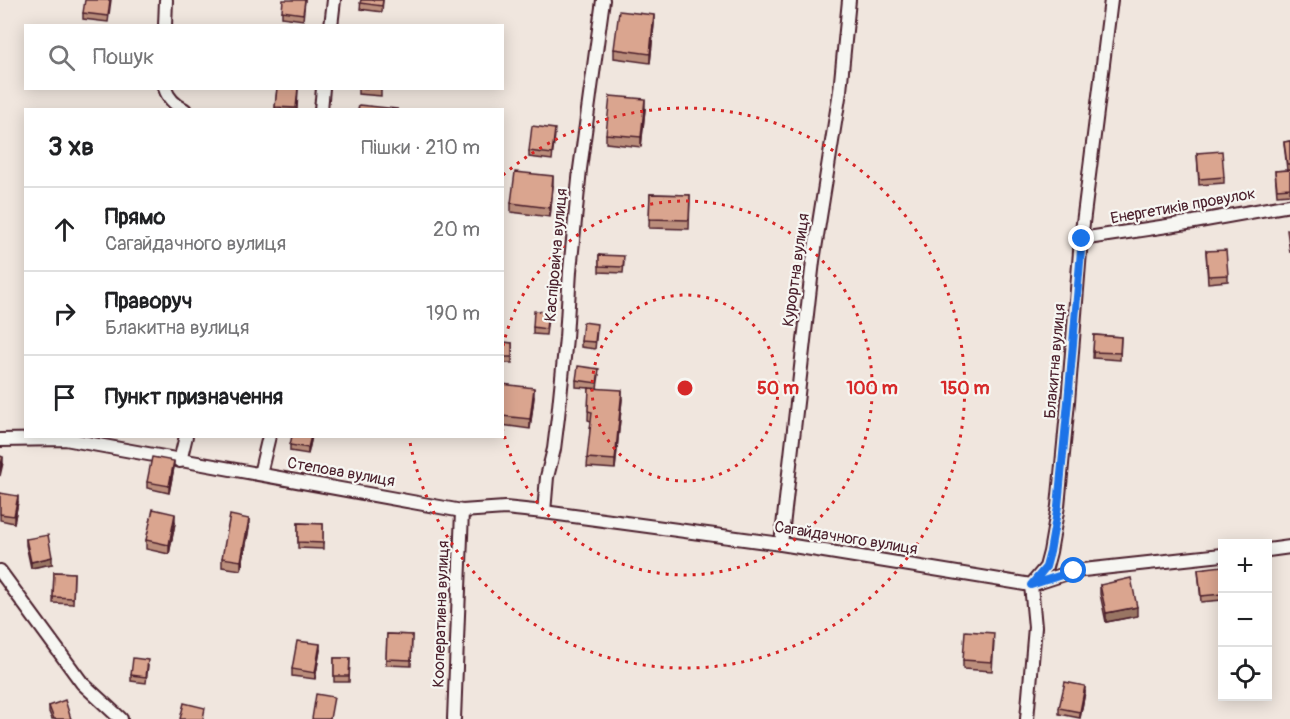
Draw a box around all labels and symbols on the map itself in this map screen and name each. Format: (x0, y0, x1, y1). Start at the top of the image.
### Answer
street label: Енергетиків провулок (1109, 183, 1257, 229)
street label: Каспіровича вулиця (540, 188, 572, 322)
street label: Курортна вулиця (778, 212, 814, 328)
route end (1068, 225, 1094, 251)
street label: Блакитна вулиця (1040, 303, 1070, 419)
text: 50 m (757, 377, 799, 400)
text: 100 m (846, 377, 898, 400)
text: 150 m (941, 377, 990, 400)
centre of rings (675, 378, 695, 398)
street label: Степова вулиця (286, 453, 396, 491)
street label: Сагайдачного вулиця (773, 517, 919, 559)
street label: Кооперативна вулиця (428, 540, 454, 688)
route start (1060, 557, 1086, 583)

